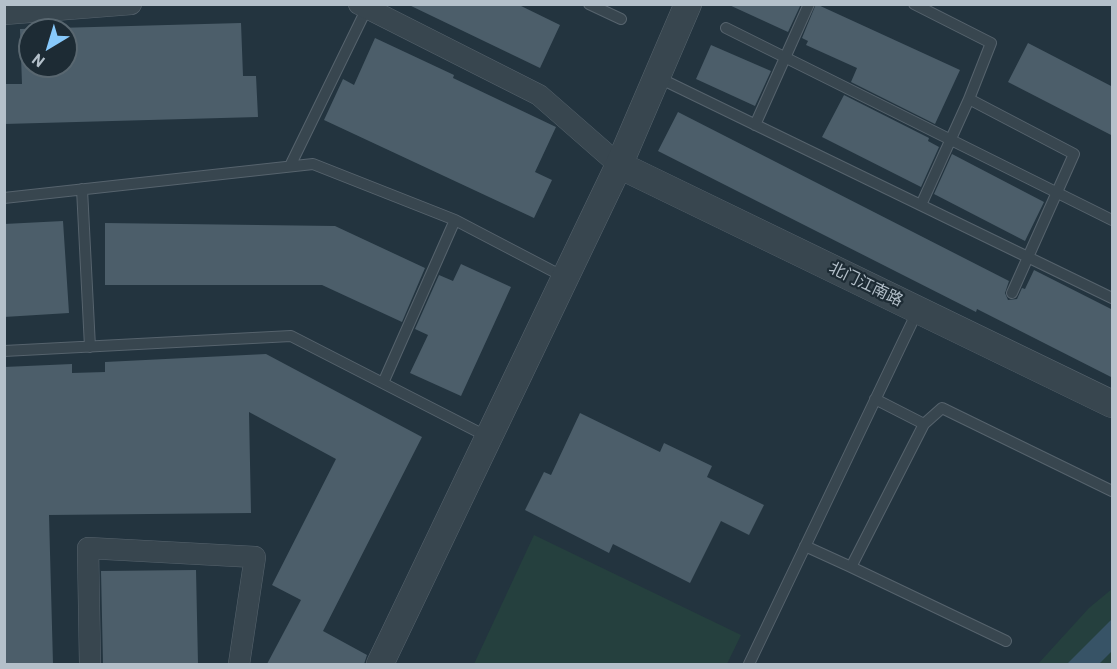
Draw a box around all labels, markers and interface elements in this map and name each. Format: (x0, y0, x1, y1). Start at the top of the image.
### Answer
north arrow (18, 18, 78, 78)
text: N (28, 50, 48, 72)
street label: 北门江南路 (826, 258, 906, 310)

